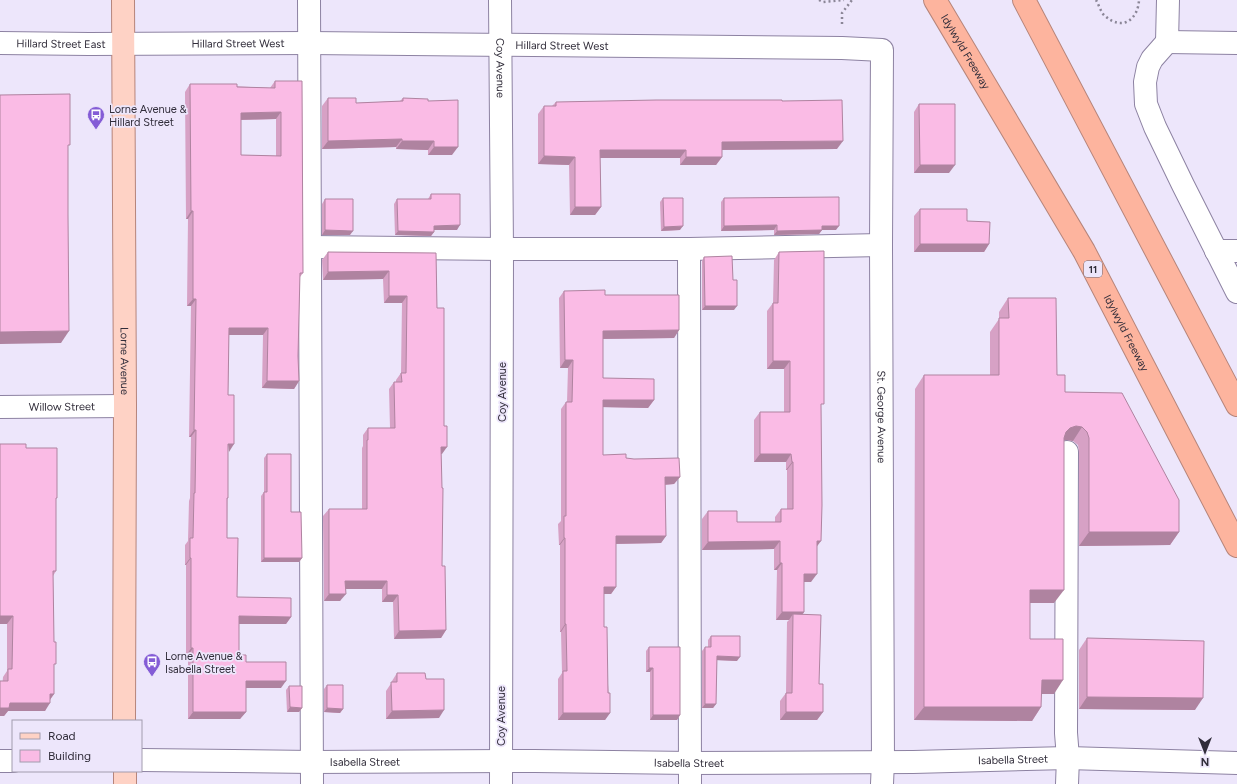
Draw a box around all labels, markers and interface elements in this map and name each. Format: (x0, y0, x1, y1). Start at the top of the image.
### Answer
street label: Idylwyld Freeway (938, 12, 993, 92)
street label: Hillard Street East (16, 37, 106, 51)
street label: Hillard Street West (191, 37, 285, 50)
street label: Coy Avenue (494, 38, 507, 98)
street label: Hillard Street West (515, 38, 609, 52)
place label: Lorne Avenue & Hillard Street (109, 103, 187, 129)
bus stop icon: Lorne Avenue & Hillard Street (86, 105, 106, 130)
road number: 11 (1084, 261, 1102, 277)
street label: Idylwyld Freeway (1101, 292, 1152, 374)
street label: Lorne Avenue (118, 327, 131, 395)
street label: Coy Avenue (496, 362, 509, 422)
street label: St. George Avenue (875, 370, 888, 463)
street label: Willow Street (29, 400, 95, 413)
place label: Lorne Avenue & Isabella Street (165, 650, 243, 676)
bus stop icon: Lorne Avenue & Isabella Street (142, 652, 162, 677)
street label: Coy Avenue (495, 686, 508, 746)
legend (12, 720, 142, 772)
text: Road (48, 729, 76, 743)
north arrow (1185, 732, 1225, 772)
text: Building (48, 749, 91, 763)
street label: Isabella Street (978, 752, 1048, 767)
street label: Isabella Street (330, 755, 400, 768)
text: N (1201, 755, 1209, 768)
street label: Isabella Street (654, 756, 724, 770)

